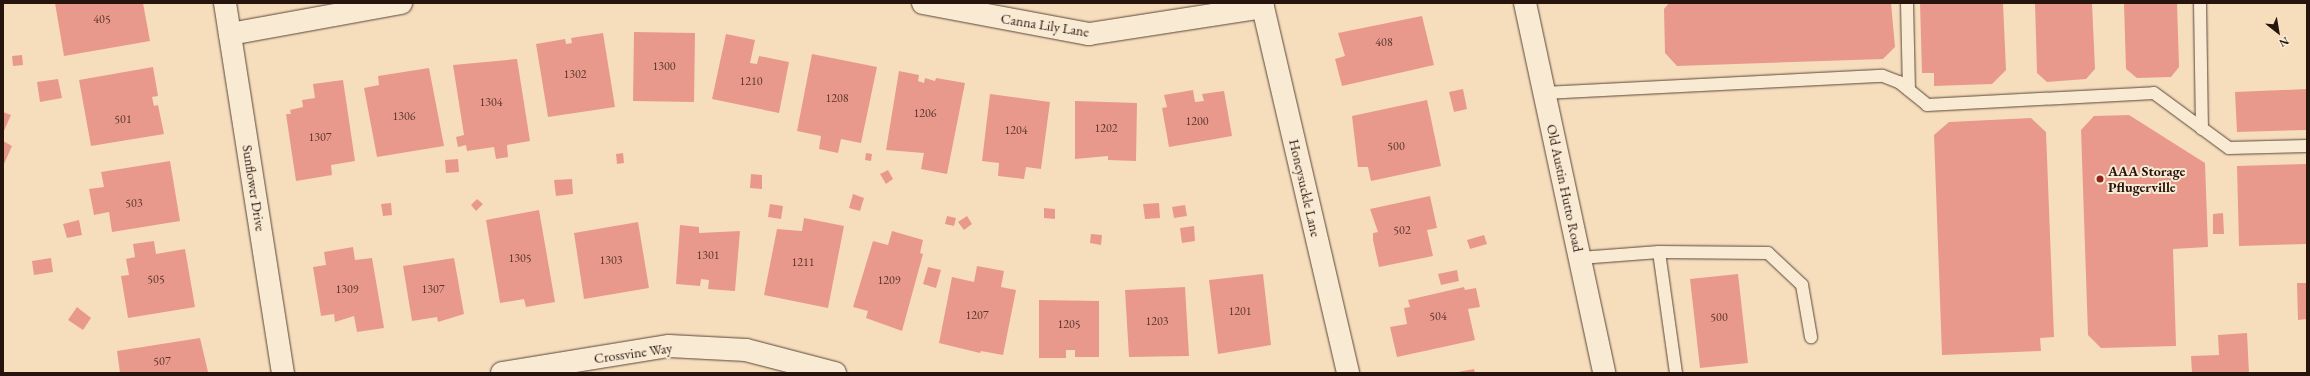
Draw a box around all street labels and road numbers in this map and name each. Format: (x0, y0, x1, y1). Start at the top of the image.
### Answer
street label: Canna Lily Lane (1000, 10, 1090, 40)
street label: Old Austin Hutto Road (1543, 123, 1587, 253)
street label: Honeysuckle Lane (1286, 138, 1324, 238)
street label: Sunflower Drive (239, 144, 269, 232)
street label: Crossvine Way (593, 339, 673, 367)

